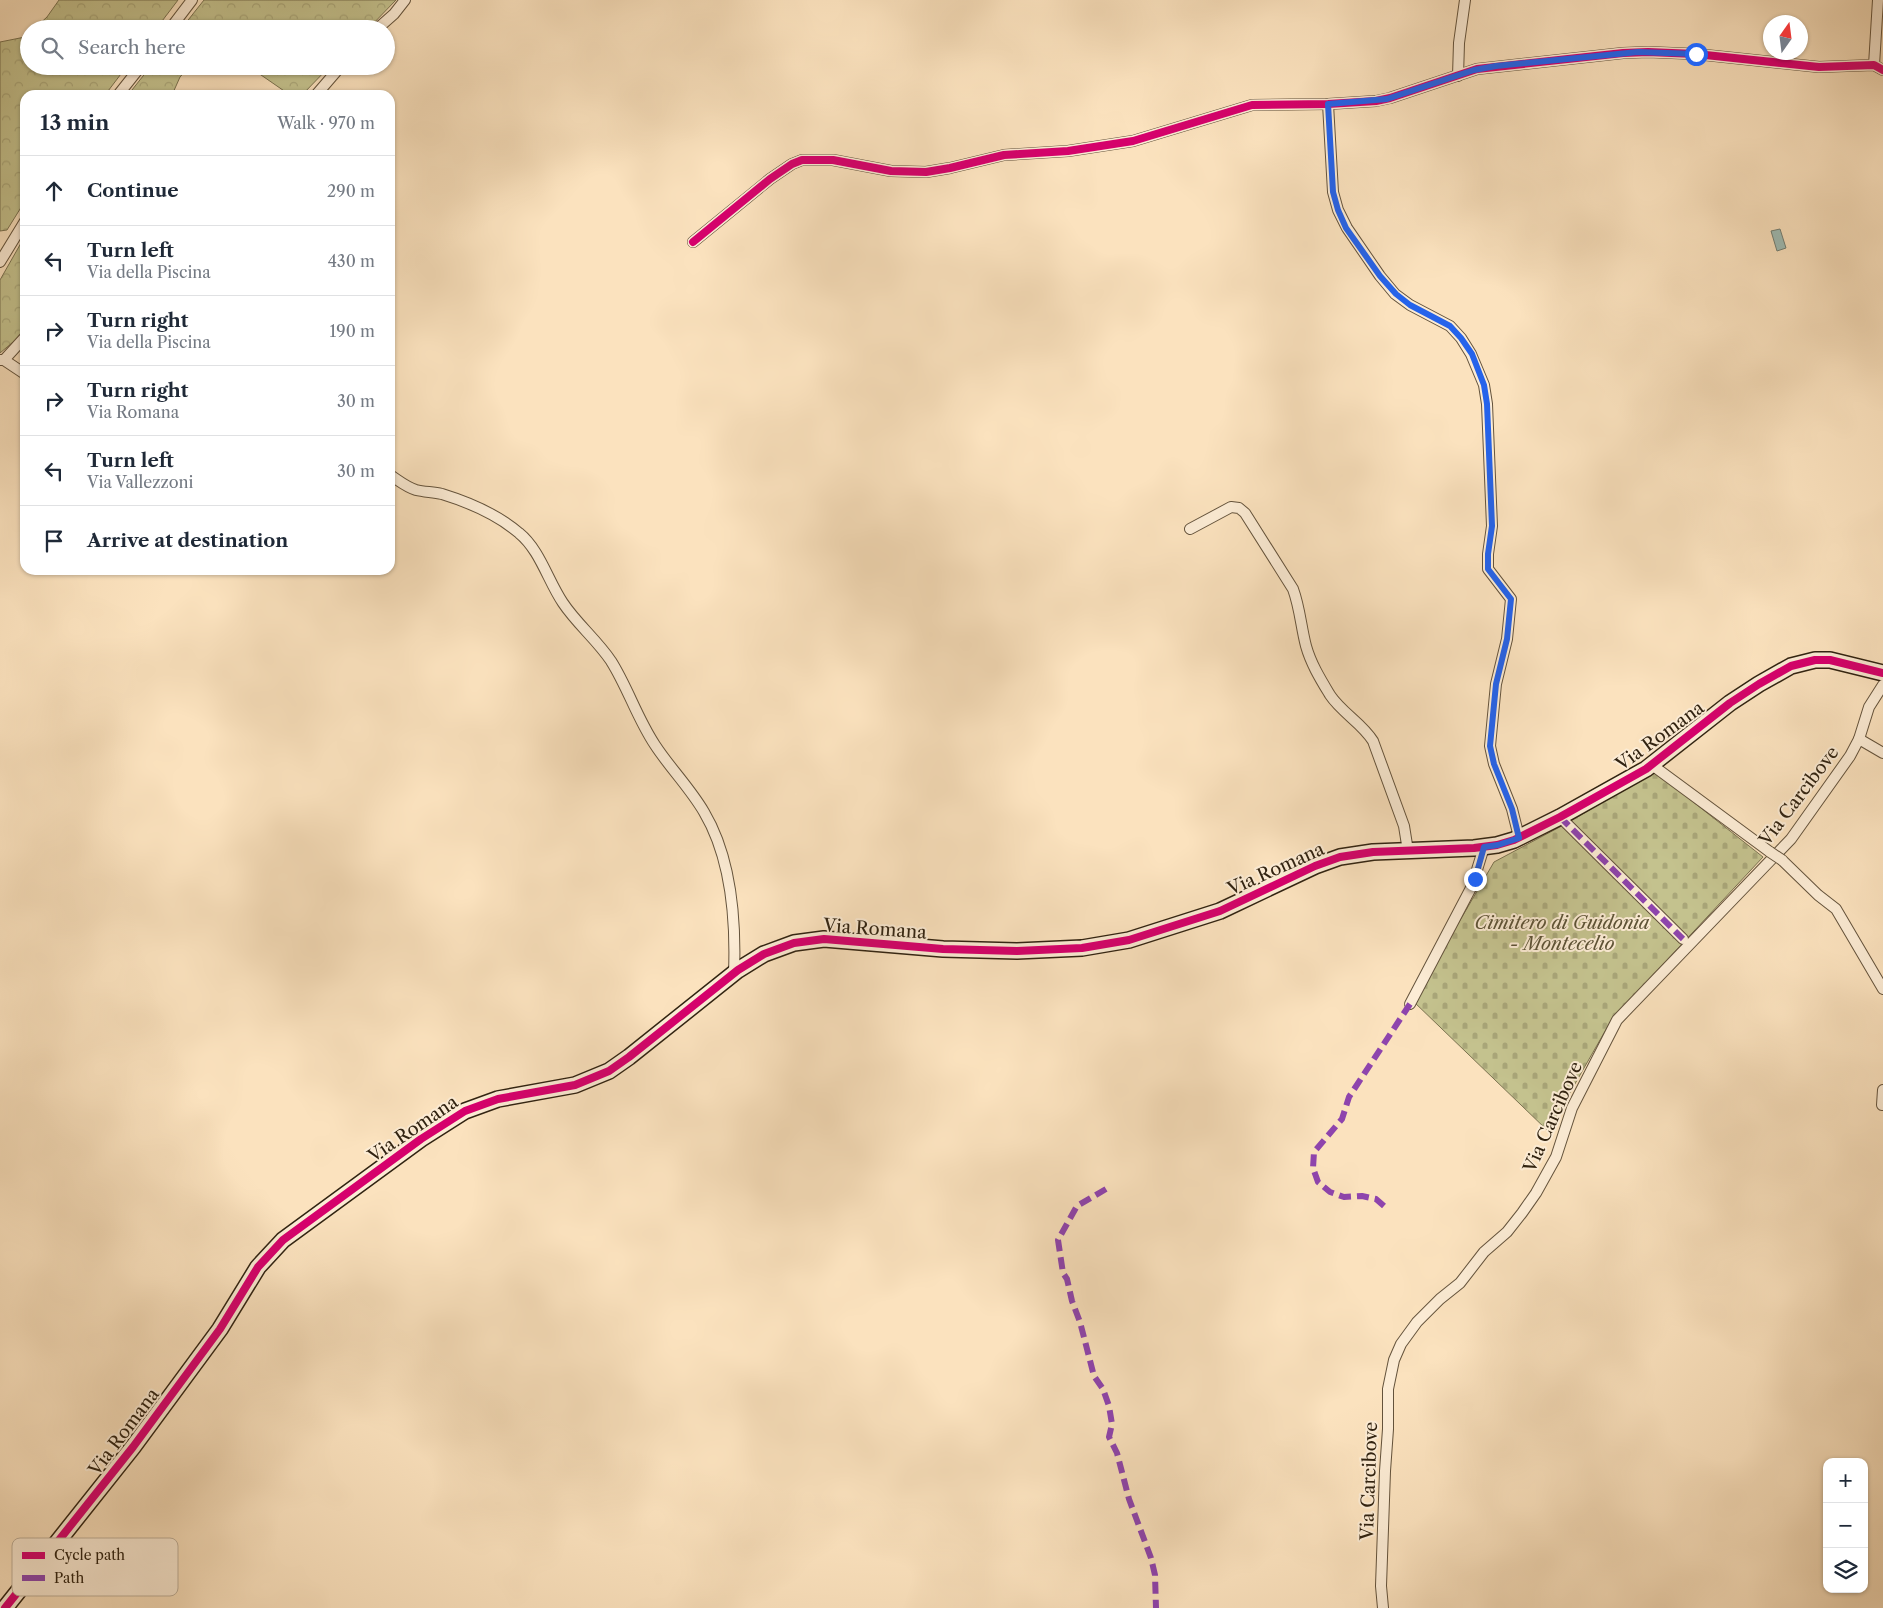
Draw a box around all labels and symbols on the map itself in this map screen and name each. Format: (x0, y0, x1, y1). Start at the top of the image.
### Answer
north arrow (1763, 15, 1808, 60)
route start (1685, 43, 1708, 66)
street label: Via Romana (1611, 696, 1709, 776)
street label: Via Carcibove (1754, 742, 1844, 851)
street label: Via Romana (1223, 838, 1328, 901)
route end (1464, 868, 1487, 891)
park label: Cimitero di Guidonia - Montecelio (1475, 912, 1650, 955)
street label: Via Romana (822, 914, 928, 944)
street label: Via Carcibove (1518, 1058, 1587, 1177)
street label: Via Romana (363, 1091, 463, 1168)
street label: Via Romana (83, 1384, 164, 1481)
street label: Via Carcibove (1356, 1421, 1382, 1542)
legend (12, 1538, 178, 1596)
text: Cycle path (54, 1546, 125, 1564)
text: Path (54, 1569, 84, 1587)

